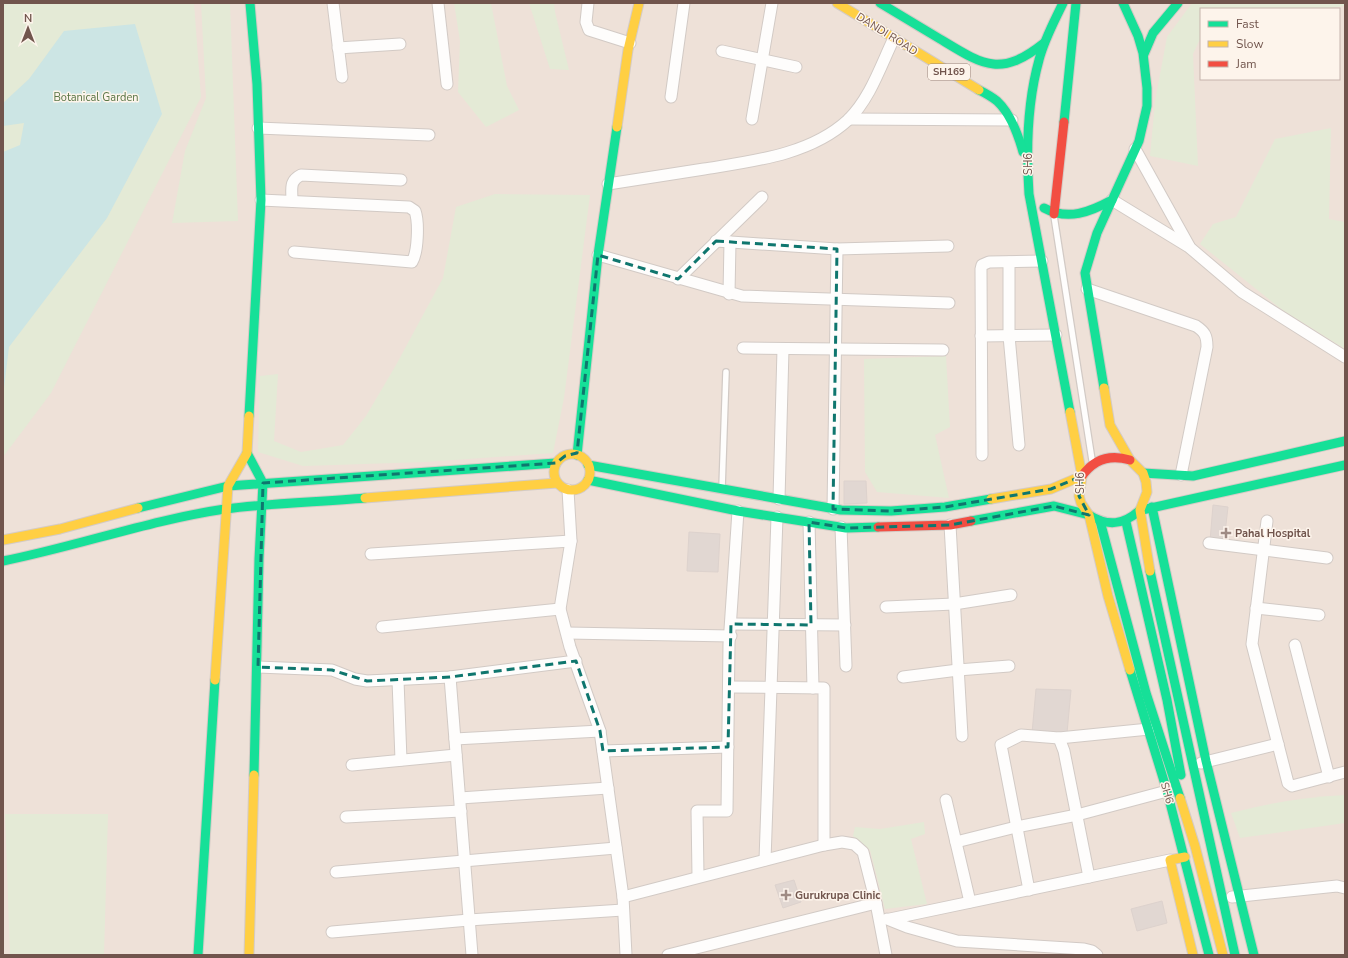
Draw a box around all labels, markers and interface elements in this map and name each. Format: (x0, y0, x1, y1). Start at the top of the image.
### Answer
north arrow (8, 8, 48, 48)
legend (1200, 8, 1340, 80)
street label: DANDI ROAD (853, 9, 921, 59)
text: N (24, 11, 32, 26)
text: Fast (1236, 16, 1259, 32)
text: Slow (1236, 36, 1264, 52)
text: Jam (1235, 56, 1257, 72)
road number: SH169 (928, 64, 970, 80)
park label: Botanical Garden (53, 90, 139, 105)
street label: SH6 (1021, 153, 1036, 175)
street label: SH6 (1073, 472, 1088, 494)
place label: Pahal Hospital (1235, 526, 1311, 541)
marker: Pahal Hospital (1220, 527, 1232, 539)
street label: SH6 (1157, 780, 1177, 806)
place label: Gurukrupa Clinic (795, 888, 881, 903)
marker: Gurukrupa Clinic (780, 889, 792, 901)

